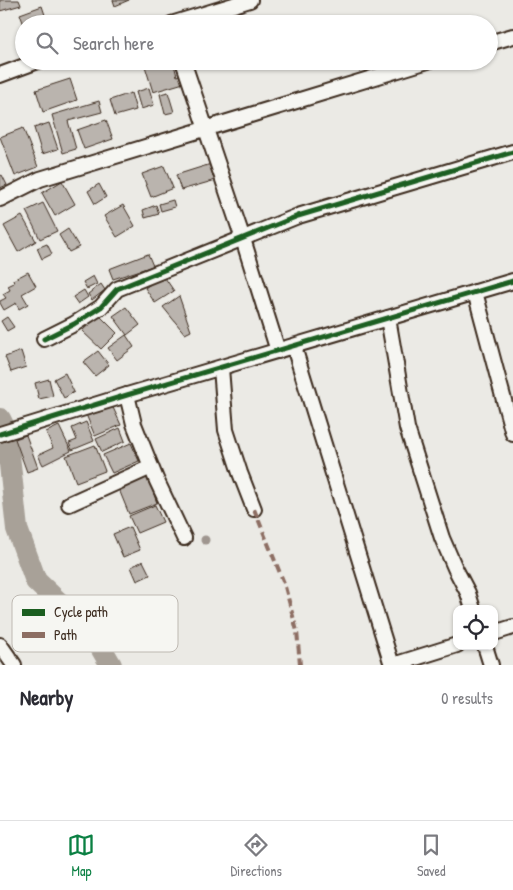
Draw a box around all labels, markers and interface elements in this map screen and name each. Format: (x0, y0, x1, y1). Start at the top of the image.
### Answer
search box (15, 15, 498, 70)
icon: search (33, 29, 61, 57)
text: Search here (73, 30, 154, 56)
legend (12, 595, 178, 652)
text: Cycle path (54, 602, 108, 622)
map controls (453, 605, 498, 650)
button: locate (453, 605, 498, 650)
text: Path (54, 625, 77, 644)
text: Nearby (20, 683, 73, 712)
text: 0 results (441, 687, 493, 709)
tab: Map (67, 831, 95, 880)
tab: Directions (230, 831, 282, 880)
tab: Saved (417, 831, 446, 880)

